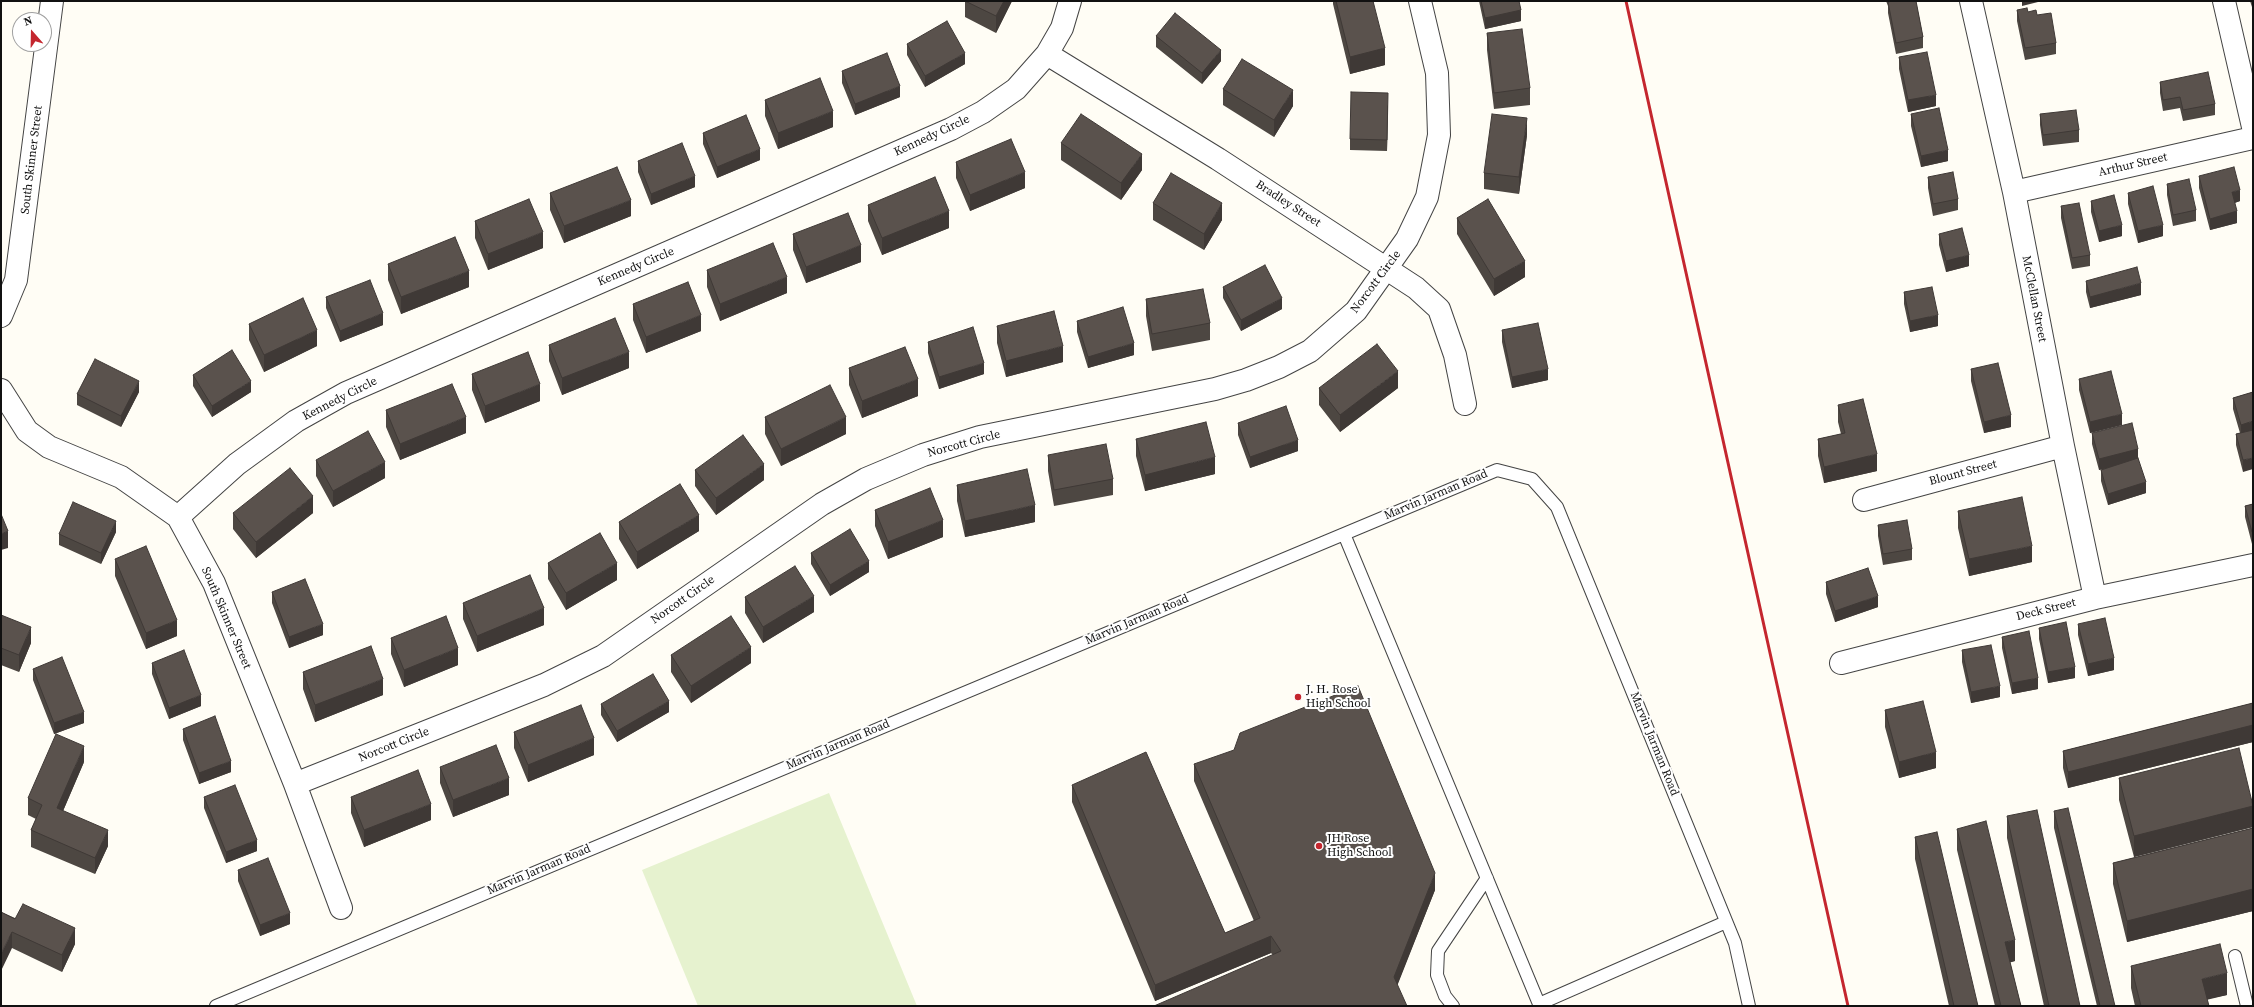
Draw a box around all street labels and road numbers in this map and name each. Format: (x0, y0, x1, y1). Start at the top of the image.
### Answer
street label: South Skinner Street (18, 105, 46, 215)
street label: Kennedy Circle (892, 112, 972, 160)
street label: Arthur Street (2097, 150, 2169, 180)
street label: Bradley Street (1253, 178, 1323, 230)
street label: Kennedy Circle (596, 244, 676, 290)
street label: Norcott Circle (1348, 248, 1404, 316)
street label: McClellan Street (2019, 255, 2049, 343)
street label: Kennedy Circle (300, 374, 380, 424)
street label: Norcott Circle (926, 427, 1002, 461)
street label: Blount Street (1928, 457, 1998, 489)
street label: Marvin Jarman Road (1382, 467, 1490, 523)
street label: South Skinner Street (198, 565, 254, 671)
street label: Norcott Circle (648, 573, 718, 627)
street label: Marvin Jarman Road (1083, 592, 1191, 648)
street label: Deck Street (2015, 596, 2077, 624)
street label: Marvin Jarman Road (1627, 690, 1681, 798)
street label: Marvin Jarman Road (784, 717, 892, 773)
street label: Norcott Circle (357, 724, 431, 766)
street label: Marvin Jarman Road (485, 842, 593, 898)

